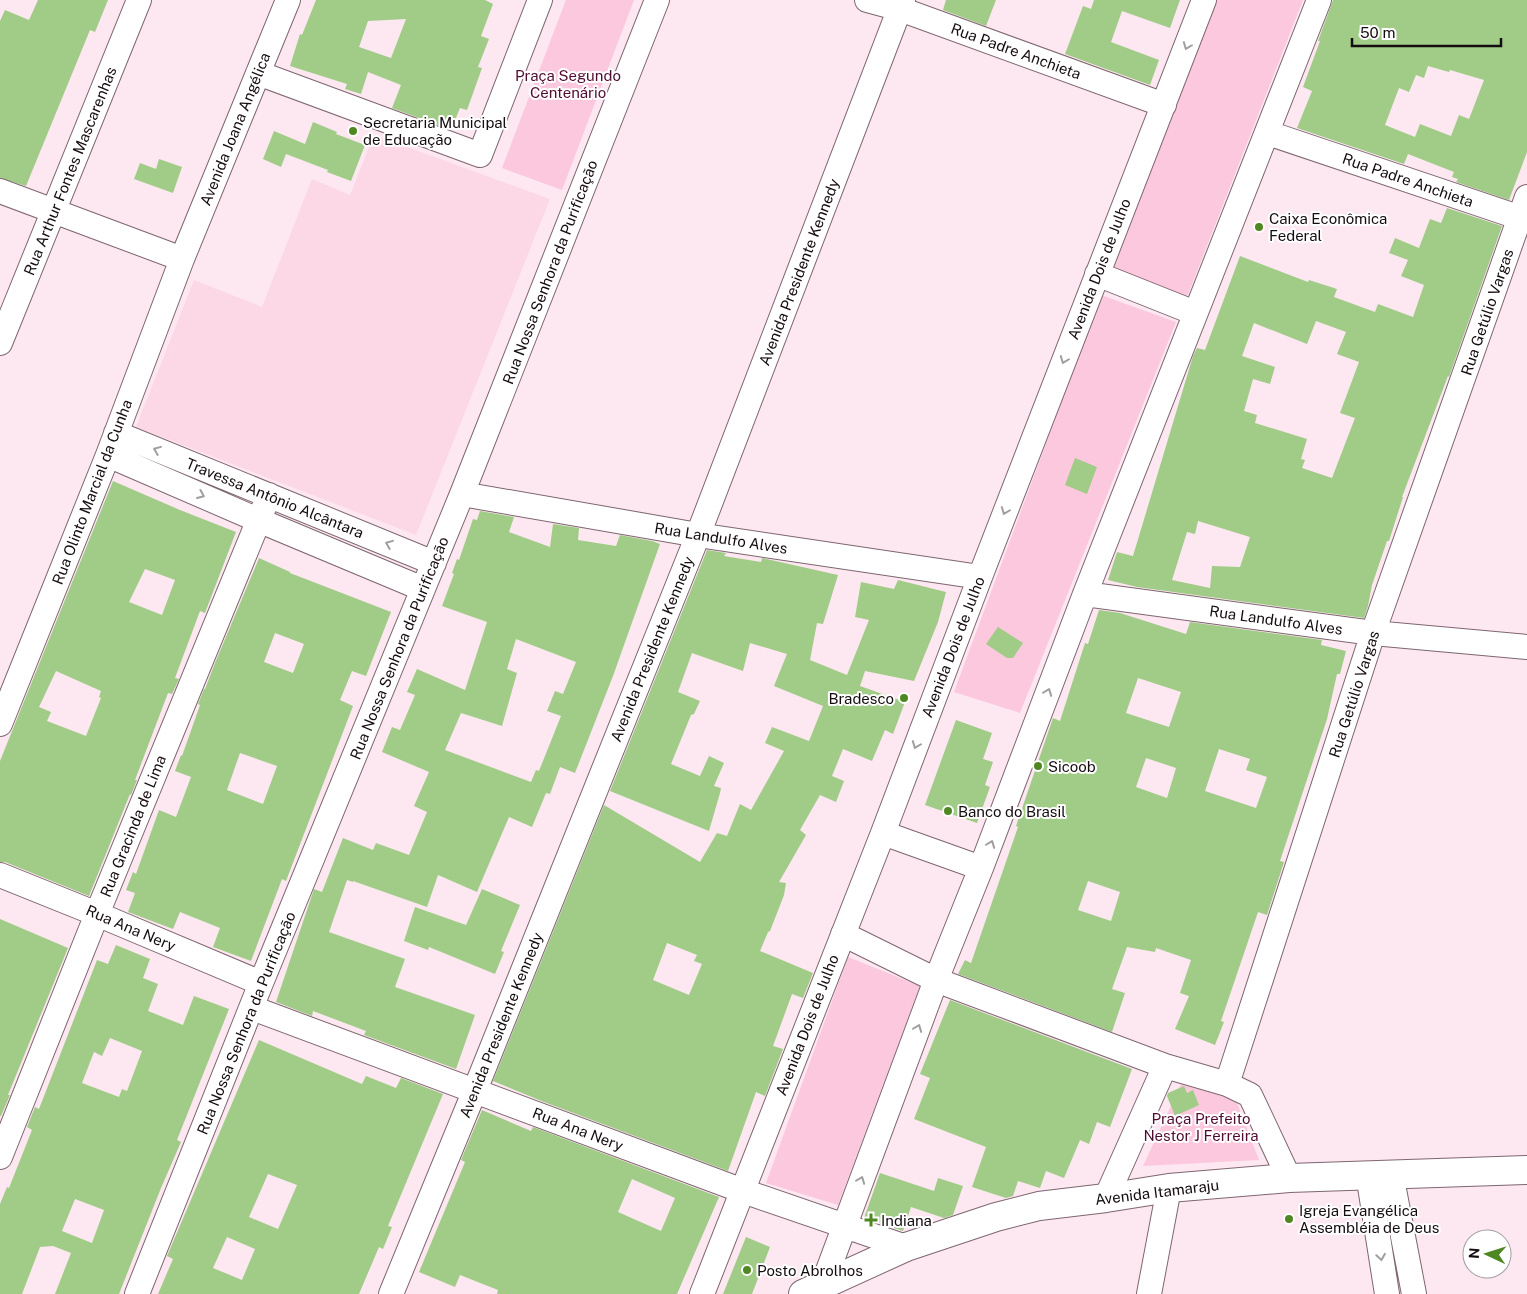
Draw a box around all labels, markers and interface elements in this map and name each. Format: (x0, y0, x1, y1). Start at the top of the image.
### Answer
scale bar (1352, 15, 1501, 47)
street label: Rua Padre Anchieta (949, 20, 1083, 82)
text: 50 m (1360, 24, 1395, 41)
one-way arrow (1183, 41, 1193, 49)
street label: Avenida Joana Angélica (197, 50, 273, 208)
street label: Rua Arthur Fontes Mascarenhas (20, 64, 120, 278)
park label: Praça Segundo Centenário (515, 67, 621, 101)
place label: Secretaria Municipal de Educação (363, 114, 507, 148)
marker: Secretaria Municipal de Educação (347, 125, 359, 137)
street label: Rua Padre Anchieta (1340, 150, 1476, 210)
street label: Rua Nossa Senhora da Purificação (499, 158, 601, 386)
street label: Avenida Presidente Kennedy (755, 176, 843, 368)
street label: Avenida Dois de Julho (1064, 196, 1134, 342)
place label: Caixa Econômica Federal (1269, 210, 1387, 244)
marker: Caixa Econômica Federal (1253, 221, 1265, 233)
street label: Rua Getúlio Vargas (1457, 247, 1517, 377)
one-way arrow (1060, 355, 1070, 364)
street label: Rua Olinto Marcial da Cunha (49, 397, 135, 587)
one-way arrow (153, 446, 162, 456)
street label: Travessa Antônio Alcântara (184, 455, 366, 541)
one-way arrow (196, 489, 205, 500)
one-way arrow (1001, 506, 1011, 515)
street label: Rua Landulfo Alves (653, 519, 789, 557)
street label: Rua Nossa Senhora da Purificação (346, 534, 452, 762)
one-way arrow (385, 540, 393, 550)
street label: Avenida Presidente Kennedy (607, 554, 697, 744)
street label: Avenida Dois de Julho (918, 574, 988, 720)
street label: Rua Landulfo Alves (1208, 602, 1344, 638)
street label: Rua Getúlio Vargas (1325, 628, 1383, 760)
one-way arrow (1042, 688, 1052, 697)
place label: Bradesco (828, 690, 894, 707)
marker: Bradesco (898, 692, 910, 704)
one-way arrow (912, 740, 922, 749)
street label: Rua Gracinda de Lima (97, 753, 169, 899)
place label: Sicoob (1048, 758, 1096, 775)
marker: Sicoob (1032, 760, 1044, 772)
place label: Banco do Brasil (958, 803, 1066, 820)
marker: Banco do Brasil (942, 805, 954, 817)
one-way arrow (985, 840, 995, 848)
street label: Rua Ana Nery (84, 901, 178, 955)
street label: Rua Nossa Senhora da Purificação (193, 909, 299, 1137)
street label: Avenida Presidente Kennedy (456, 930, 546, 1120)
street label: Avenida Dois de Julho (772, 952, 842, 1098)
one-way arrow (912, 1024, 922, 1032)
street label: Rua Ana Nery (530, 1104, 626, 1154)
park label: Praça Prefeito Nestor J Ferreira (1143, 1110, 1259, 1144)
one-way arrow (855, 1176, 865, 1184)
street label: Avenida Itamaraju (1094, 1176, 1220, 1208)
place label: Igreja Evangélica Assembléia de Deus (1299, 1202, 1439, 1236)
place label: Indiana (881, 1212, 932, 1229)
marker: Igreja Evangélica Assembléia de Deus (1283, 1213, 1295, 1225)
marker: Indiana (865, 1214, 877, 1226)
north arrow (1462, 1229, 1512, 1279)
text: N (1466, 1247, 1482, 1259)
one-way arrow (1375, 1253, 1386, 1261)
place label: Posto Abrolhos (757, 1262, 863, 1279)
marker: Posto Abrolhos (741, 1264, 753, 1276)

